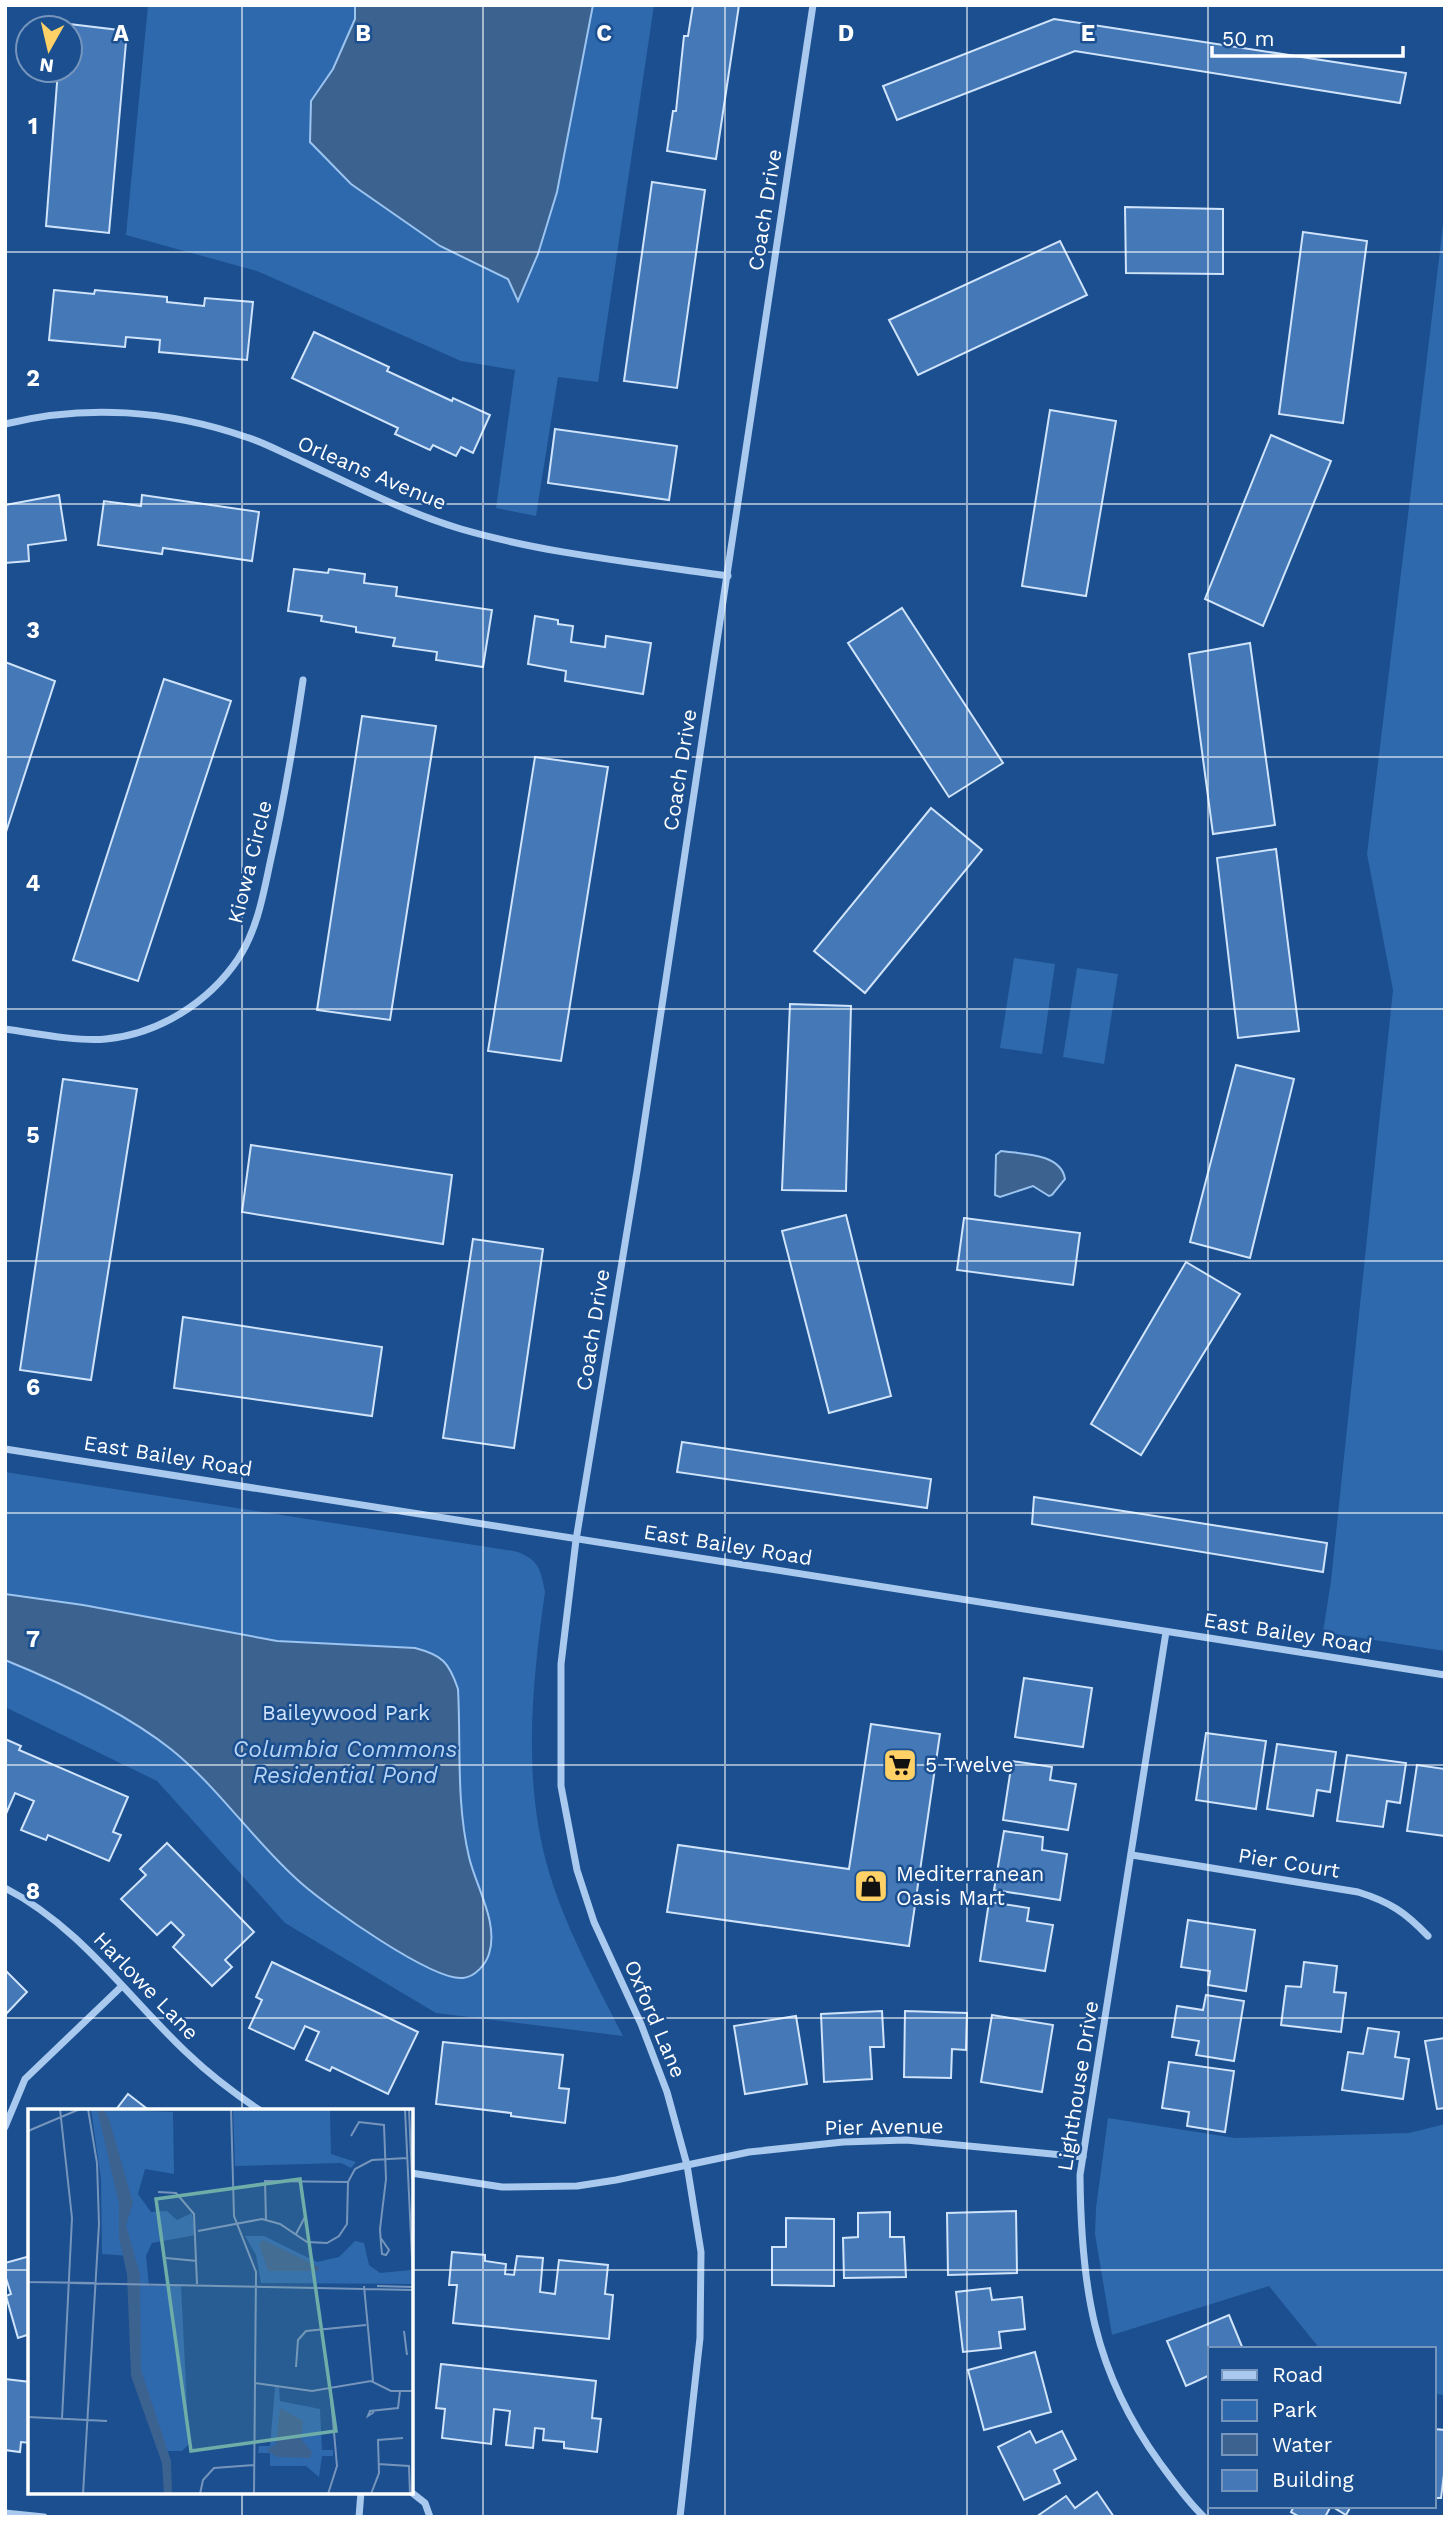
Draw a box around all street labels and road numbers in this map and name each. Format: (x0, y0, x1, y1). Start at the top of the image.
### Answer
street label: Coach Drive (743, 147, 786, 273)
street label: Orleans Avenue (294, 430, 450, 515)
street label: Coach Drive (658, 707, 701, 833)
street label: Kiowa Circle (222, 798, 277, 926)
street label: Coach Drive (571, 1267, 614, 1393)
street label: East Bailey Road (82, 1430, 254, 1481)
street label: East Bailey Road (642, 1519, 814, 1570)
street label: East Bailey Road (1202, 1607, 1374, 1658)
street label: Pier Court (1237, 1842, 1342, 1883)
street label: Harlowe Lane (89, 1926, 204, 2045)
street label: Oxford Lane (619, 1956, 691, 2081)
street label: Lighthouse Drive (1052, 1999, 1103, 2173)
street label: Pier Avenue (824, 2113, 944, 2140)

